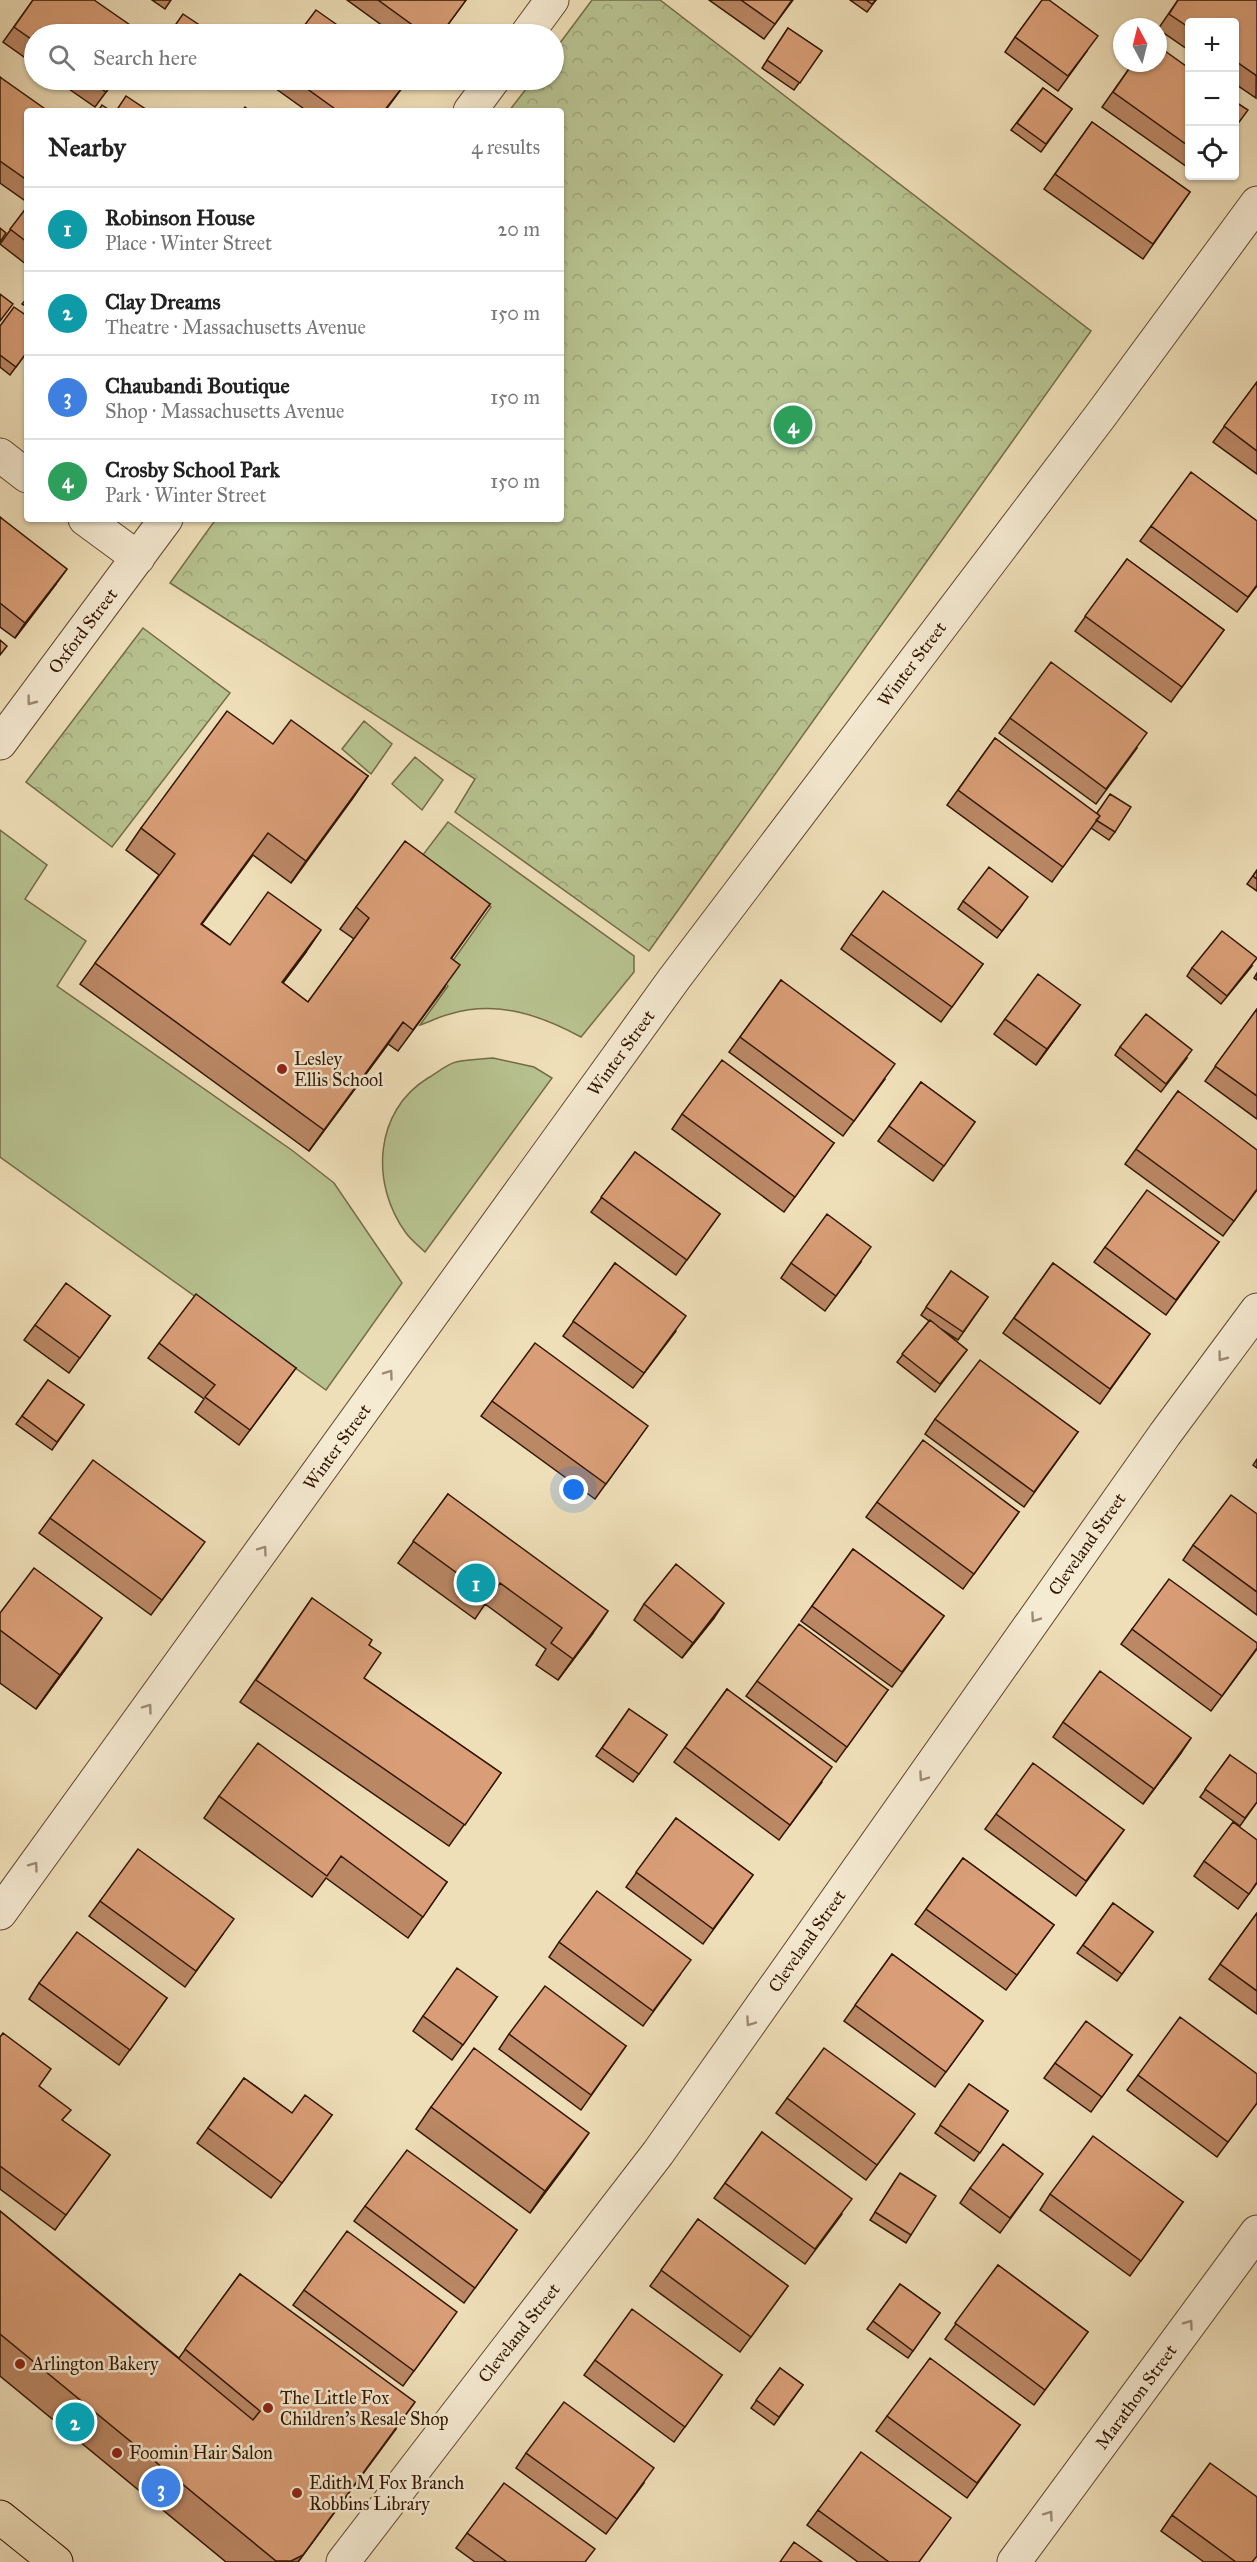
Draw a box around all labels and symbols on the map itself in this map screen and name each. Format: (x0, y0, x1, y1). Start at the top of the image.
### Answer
north arrow (1113, 18, 1167, 72)
pin: 4 (774, 402, 812, 448)
street label: Oxford Street (44, 584, 123, 678)
street label: Winter Street (873, 617, 952, 711)
one-way arrow (27, 694, 38, 705)
street label: Winter Street (582, 1005, 660, 1100)
place label: Lesley Ellis School (294, 1048, 383, 1091)
marker: Lesley Ellis School (275, 1062, 289, 1076)
one-way arrow (1218, 1350, 1229, 1361)
one-way arrow (382, 1370, 393, 1381)
street label: Winter Street (298, 1399, 376, 1494)
your location (559, 1475, 588, 1504)
street label: Cleveland Street (1043, 1488, 1131, 1600)
one-way arrow (255, 1545, 266, 1556)
pin: 1 (456, 1560, 496, 1606)
one-way arrow (1031, 1611, 1042, 1622)
one-way arrow (141, 1703, 152, 1714)
one-way arrow (919, 1771, 930, 1782)
one-way arrow (27, 1861, 38, 1872)
street label: Cleveland Street (763, 1885, 851, 1997)
one-way arrow (746, 2016, 757, 2027)
street label: Cleveland Street (473, 2278, 565, 2387)
one-way arrow (1182, 2319, 1193, 2330)
street label: Marathon Street (1091, 2340, 1182, 2454)
place label: Arlington Bakery (31, 2353, 159, 2376)
marker: Arlington Bakery (13, 2357, 27, 2371)
place label: The Little Fox Children's Resale Shop (280, 2387, 449, 2430)
pin: 2 (56, 2400, 94, 2444)
marker: The Little Fox Children's Resale Shop (261, 2401, 275, 2415)
place label: Foomin Hair Salon (129, 2442, 273, 2464)
marker: Foomin Hair Salon (110, 2446, 124, 2460)
pin: 3 (142, 2466, 180, 2510)
place label: Edith M Fox Branch Robbins Library (309, 2472, 464, 2515)
marker: Edith M Fox Branch Robbins Library (290, 2486, 304, 2500)
one-way arrow (1042, 2510, 1053, 2521)

